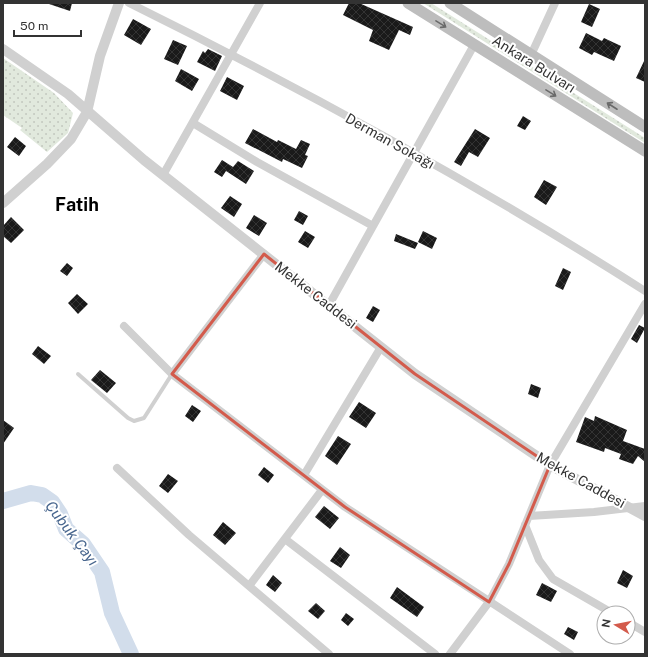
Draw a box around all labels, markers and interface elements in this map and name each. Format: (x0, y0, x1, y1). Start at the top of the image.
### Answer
scale bar (14, 12, 81, 38)
text: 50 m (20, 19, 48, 33)
one-way arrow (435, 20, 447, 28)
street label: Ankara Bulvarı (490, 32, 578, 96)
one-way arrow (545, 89, 557, 97)
one-way arrow (606, 102, 618, 110)
street label: Derman Sokağı (343, 110, 437, 172)
district label: Fatih (55, 194, 99, 215)
street label: Mekke Caddesi (272, 258, 360, 332)
street label: Mekke Caddesi (534, 449, 628, 511)
water label: Çubuk Çayı (42, 497, 102, 569)
north arrow (596, 605, 636, 645)
text: N (599, 618, 613, 629)

